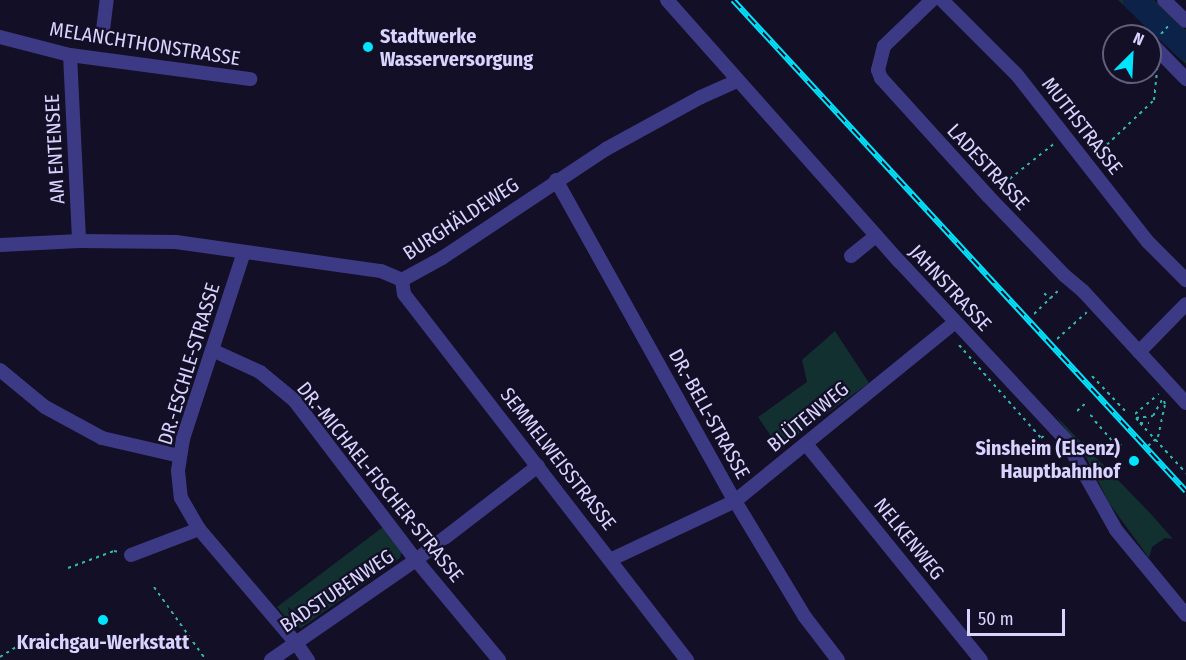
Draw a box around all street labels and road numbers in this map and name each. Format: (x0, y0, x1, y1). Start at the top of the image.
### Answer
street label: MELANCHTHONSTRASSE (48, 17, 242, 71)
street label: MUTHSTRASSE (1037, 73, 1127, 179)
street label: AM ENTENSEE (40, 93, 70, 205)
street label: LADESTRASSE (942, 119, 1034, 215)
street label: BURGHÄLDEWEG (399, 173, 523, 265)
street label: JAHNSTRASSE (904, 240, 996, 336)
street label: DR.-ESCHLE-STRASSE (153, 280, 225, 448)
street label: DR.-BELL-STRASSE (663, 345, 755, 483)
street label: DR.-MICHAEL-FISCHER-STRASSE (292, 377, 468, 587)
street label: BLÜTENWEG (763, 377, 853, 457)
street label: SEMMELWEISSTRASSE (495, 383, 621, 535)
street label: NELKENWEG (869, 493, 949, 585)
street label: BADSTUBENWEG (276, 544, 398, 638)

